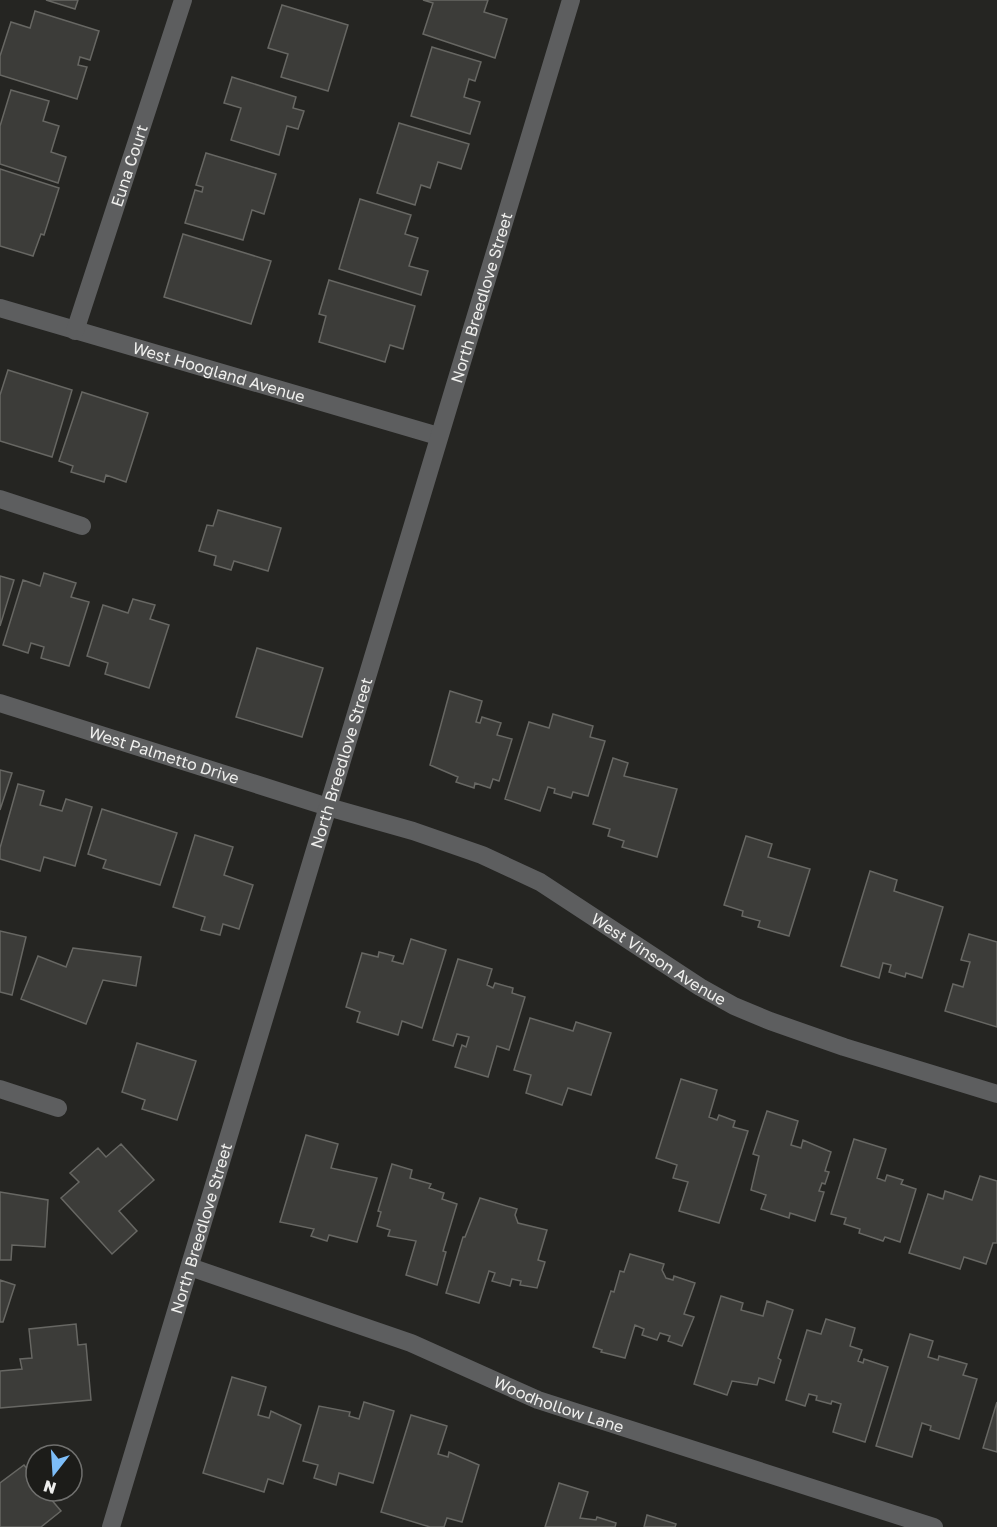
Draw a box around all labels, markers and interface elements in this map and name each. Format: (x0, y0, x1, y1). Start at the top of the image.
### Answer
street label: Euna Court (106, 122, 152, 209)
street label: North Breedlove Street (446, 210, 517, 385)
street label: West Hoogland Avenue (130, 337, 307, 407)
street label: North Breedlove Street (306, 675, 376, 851)
street label: West Palmetto Drive (86, 722, 242, 788)
street label: West Vinson Avenue (588, 908, 730, 1010)
street label: North Breedlove Street (166, 1140, 236, 1316)
street label: Woodhollow Lane (491, 1371, 626, 1437)
north arrow (24, 1443, 84, 1503)
text: N (41, 1476, 58, 1499)

